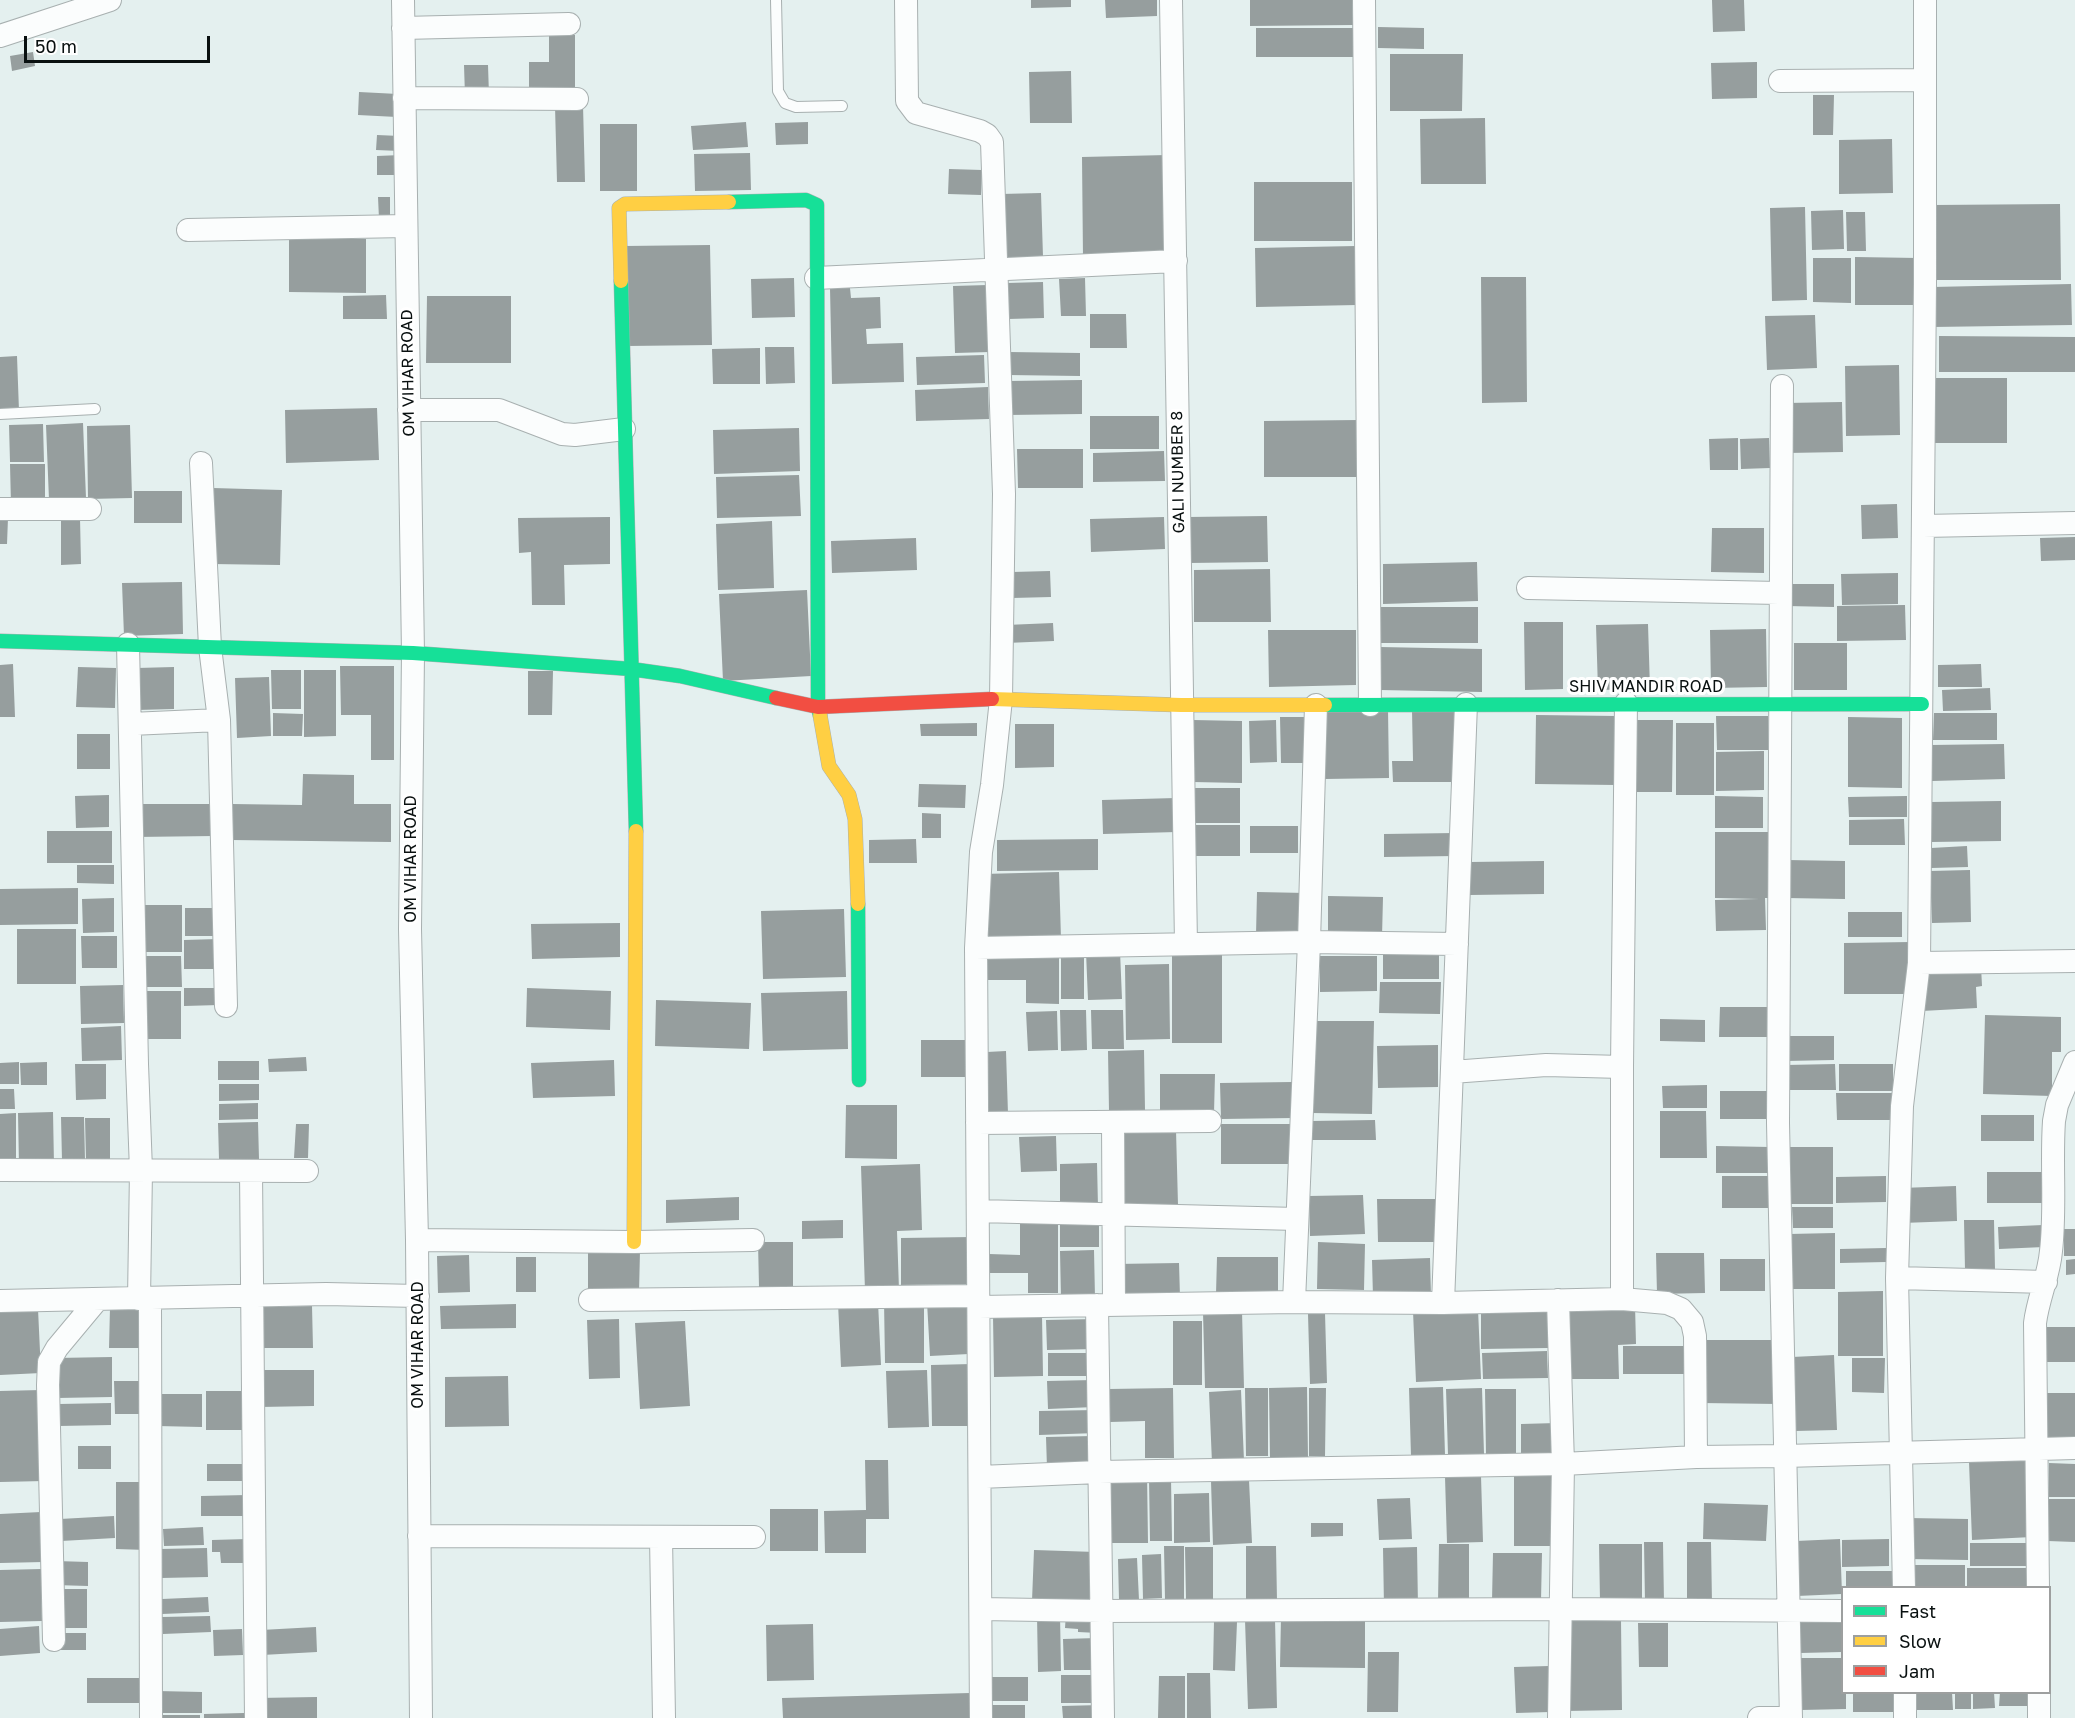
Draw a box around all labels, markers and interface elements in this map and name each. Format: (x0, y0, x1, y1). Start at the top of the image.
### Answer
scale bar (27, 24, 213, 62)
text: 50 m (35, 35, 77, 57)
street label: OM VIHAR ROAD (397, 309, 419, 437)
street label: GALI NUMBER 8 (1167, 411, 1189, 533)
street label: SHIV MANDIR ROAD (1569, 677, 1723, 697)
street label: OM VIHAR ROAD (401, 795, 421, 923)
street label: OM VIHAR ROAD (408, 1281, 428, 1409)
legend (1841, 1586, 2051, 1694)
text: Fast (1899, 1600, 1936, 1622)
text: Slow (1899, 1630, 1941, 1652)
text: Jam (1899, 1660, 1935, 1682)

